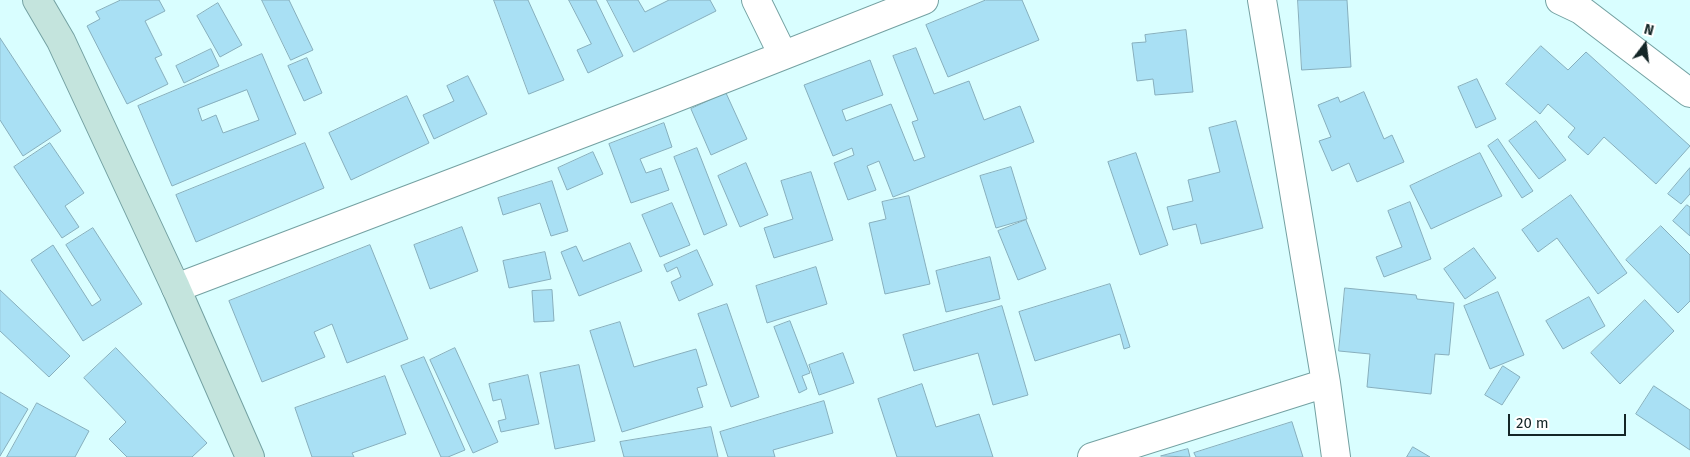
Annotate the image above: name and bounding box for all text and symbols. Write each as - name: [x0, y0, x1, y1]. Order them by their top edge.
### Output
- north arrow: [1620, 20, 1670, 70]
- text: N: [1642, 21, 1656, 39]
- scale bar: [1510, 404, 1628, 436]
- text: 20 m: [1516, 414, 1549, 432]

